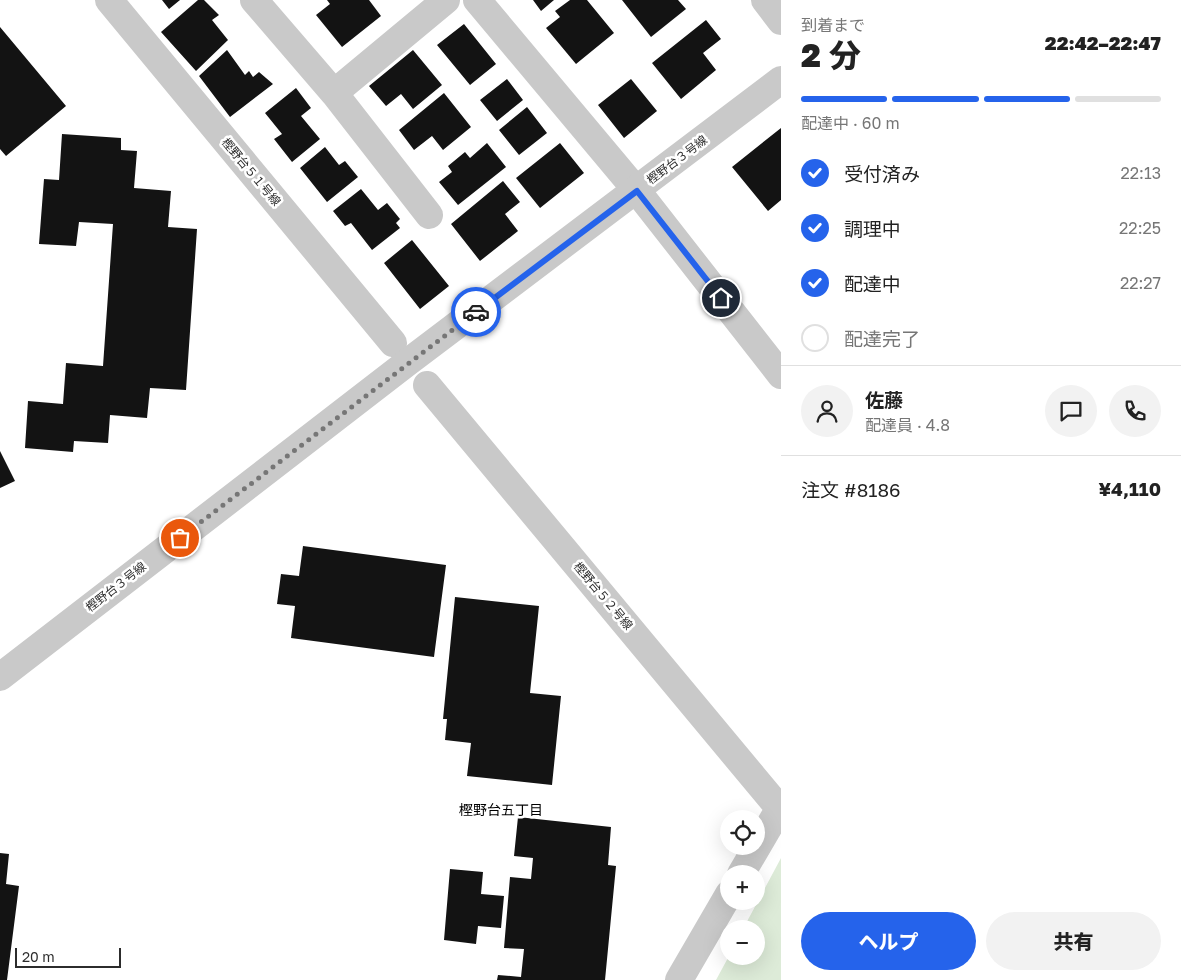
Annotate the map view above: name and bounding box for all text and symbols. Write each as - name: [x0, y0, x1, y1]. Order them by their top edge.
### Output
- text: 到着まで: [801, 15, 865, 35]
- text: 22:42–22:47: [1045, 31, 1161, 54]
- text: 2 分: [801, 36, 861, 74]
- text: 配達中 · 60 m: [801, 113, 900, 133]
- street label: 樫野台３号線: [643, 132, 710, 187]
- street label: 樫野台５１号線: [219, 135, 284, 209]
- icon: check: [801, 159, 829, 187]
- text: 受付済み: [844, 162, 920, 185]
- text: 22:13: [1121, 163, 1161, 183]
- icon: check: [801, 214, 829, 242]
- text: 調理中: [844, 217, 901, 240]
- text: 22:25: [1119, 218, 1161, 238]
- icon: check: [801, 269, 829, 297]
- text: 配達中: [844, 272, 901, 295]
- text: 22:27: [1120, 273, 1161, 293]
- pin: [700, 277, 742, 319]
- icon: home: [707, 284, 735, 312]
- courier: [451, 287, 501, 337]
- icon: car: [462, 298, 490, 326]
- text: 配達完了: [844, 327, 920, 350]
- button: person: [801, 385, 853, 437]
- button: chat: [1045, 385, 1097, 437]
- button: phone: [1109, 385, 1161, 437]
- text: 佐藤: [865, 388, 903, 411]
- text: 配達員 · 4.8: [865, 415, 950, 435]
- text: ¥4,110: [1099, 477, 1161, 500]
- text: 注文 #8186: [801, 478, 901, 501]
- pin: [159, 517, 201, 559]
- icon: bag: [166, 524, 194, 552]
- street label: 樫野台３号線: [83, 559, 149, 615]
- street label: 樫野台５２号線: [571, 559, 636, 633]
- district label: 樫野台五丁目: [459, 801, 543, 818]
- map controls: [720, 810, 765, 965]
- button: locate: [720, 810, 765, 855]
- button: +: [720, 865, 765, 910]
- button: ヘルプ: [801, 912, 976, 970]
- button: 共有: [986, 912, 1161, 970]
- button: −: [720, 920, 765, 965]
- scale bar: [15, 945, 121, 968]
- text: 20 m: [22, 948, 55, 965]

